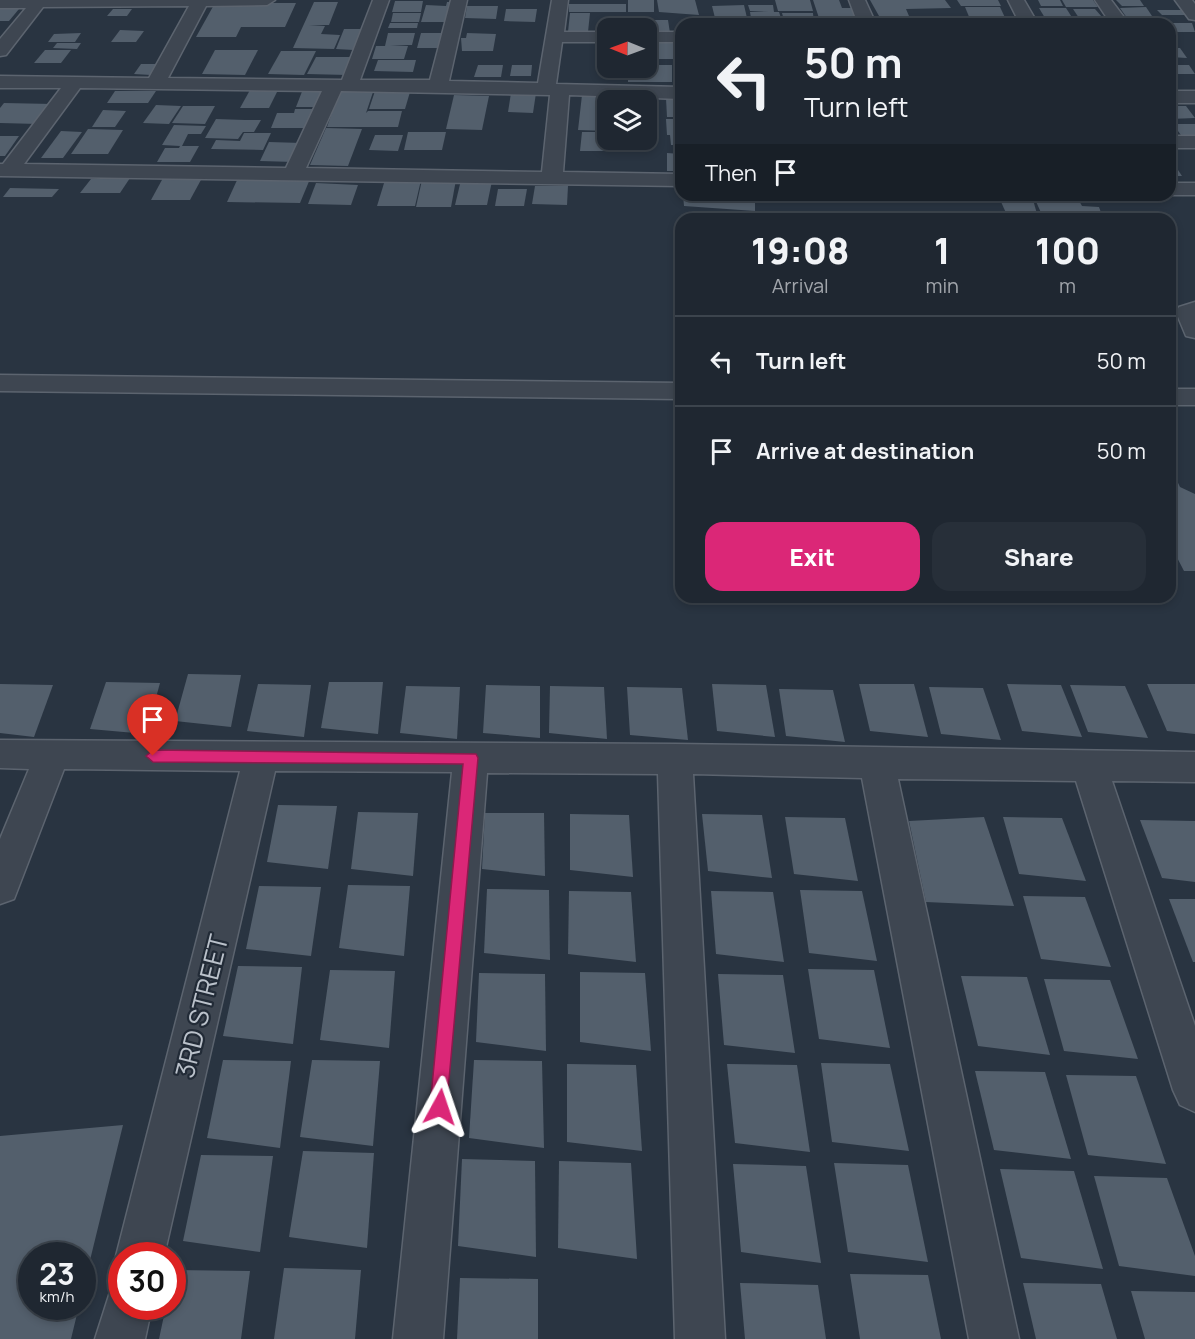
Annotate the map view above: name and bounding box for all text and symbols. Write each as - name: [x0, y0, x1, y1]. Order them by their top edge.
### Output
- north arrow: [597, 18, 657, 78]
- map controls: [597, 18, 657, 150]
- text: 50 m: [804, 33, 902, 91]
- icon: left: [705, 42, 783, 120]
- text: Turn left: [804, 88, 908, 125]
- button: layers: [597, 90, 657, 150]
- icon: arrive: [769, 156, 802, 189]
- text: Then: [705, 158, 757, 188]
- text: 19:08: [751, 226, 849, 275]
- text: 1: [934, 226, 950, 275]
- text: 100: [1035, 226, 1100, 275]
- text: Arrival: [772, 272, 829, 299]
- text: min: [925, 272, 959, 299]
- text: m: [1059, 272, 1076, 299]
- icon: left: [705, 345, 738, 378]
- text: Turn left: [756, 346, 846, 376]
- text: 50 m: [1097, 346, 1146, 376]
- icon: arrive: [705, 435, 738, 468]
- text: Arrive at destination: [756, 436, 974, 466]
- text: 50 m: [1097, 436, 1146, 466]
- button: Exit: [705, 522, 920, 591]
- button: Share: [932, 522, 1146, 591]
- pin: [127, 694, 178, 756]
- icon: arrive: [136, 703, 169, 736]
- street label: 3RD STREET: [166, 930, 236, 1081]
- position arrow: [408, 1075, 472, 1139]
- speed limit sign: 30: [108, 1242, 186, 1320]
- text: 23: [39, 1253, 75, 1294]
- text: km/h: [40, 1286, 74, 1307]

